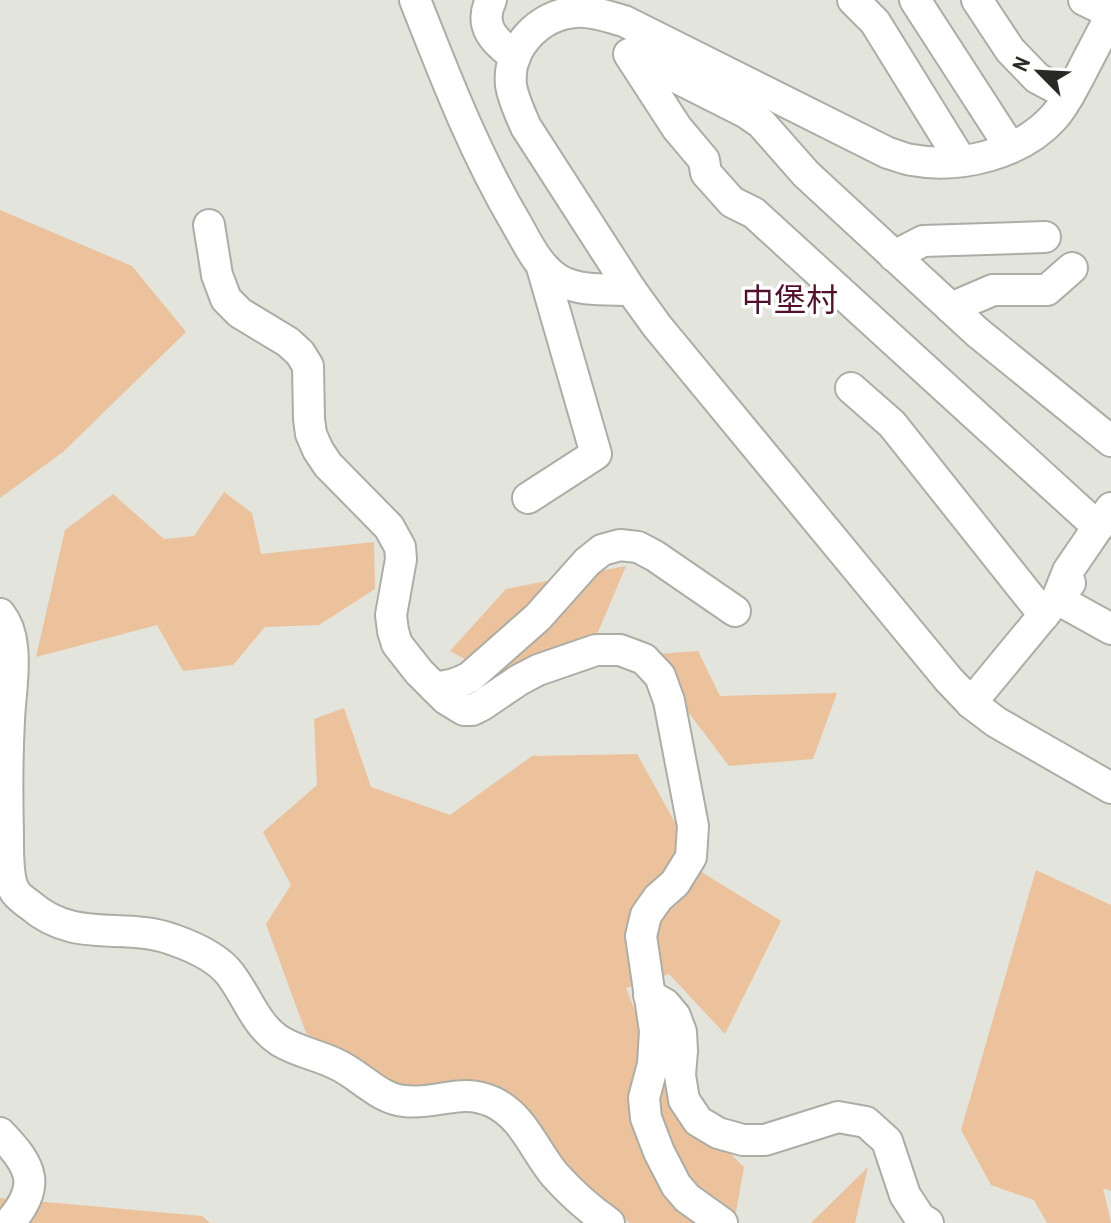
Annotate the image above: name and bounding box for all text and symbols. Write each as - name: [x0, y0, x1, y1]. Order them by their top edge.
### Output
- north arrow: [999, 32, 1079, 112]
- text: N: [1004, 52, 1037, 76]
- district label: 中堡村: [742, 278, 838, 321]

